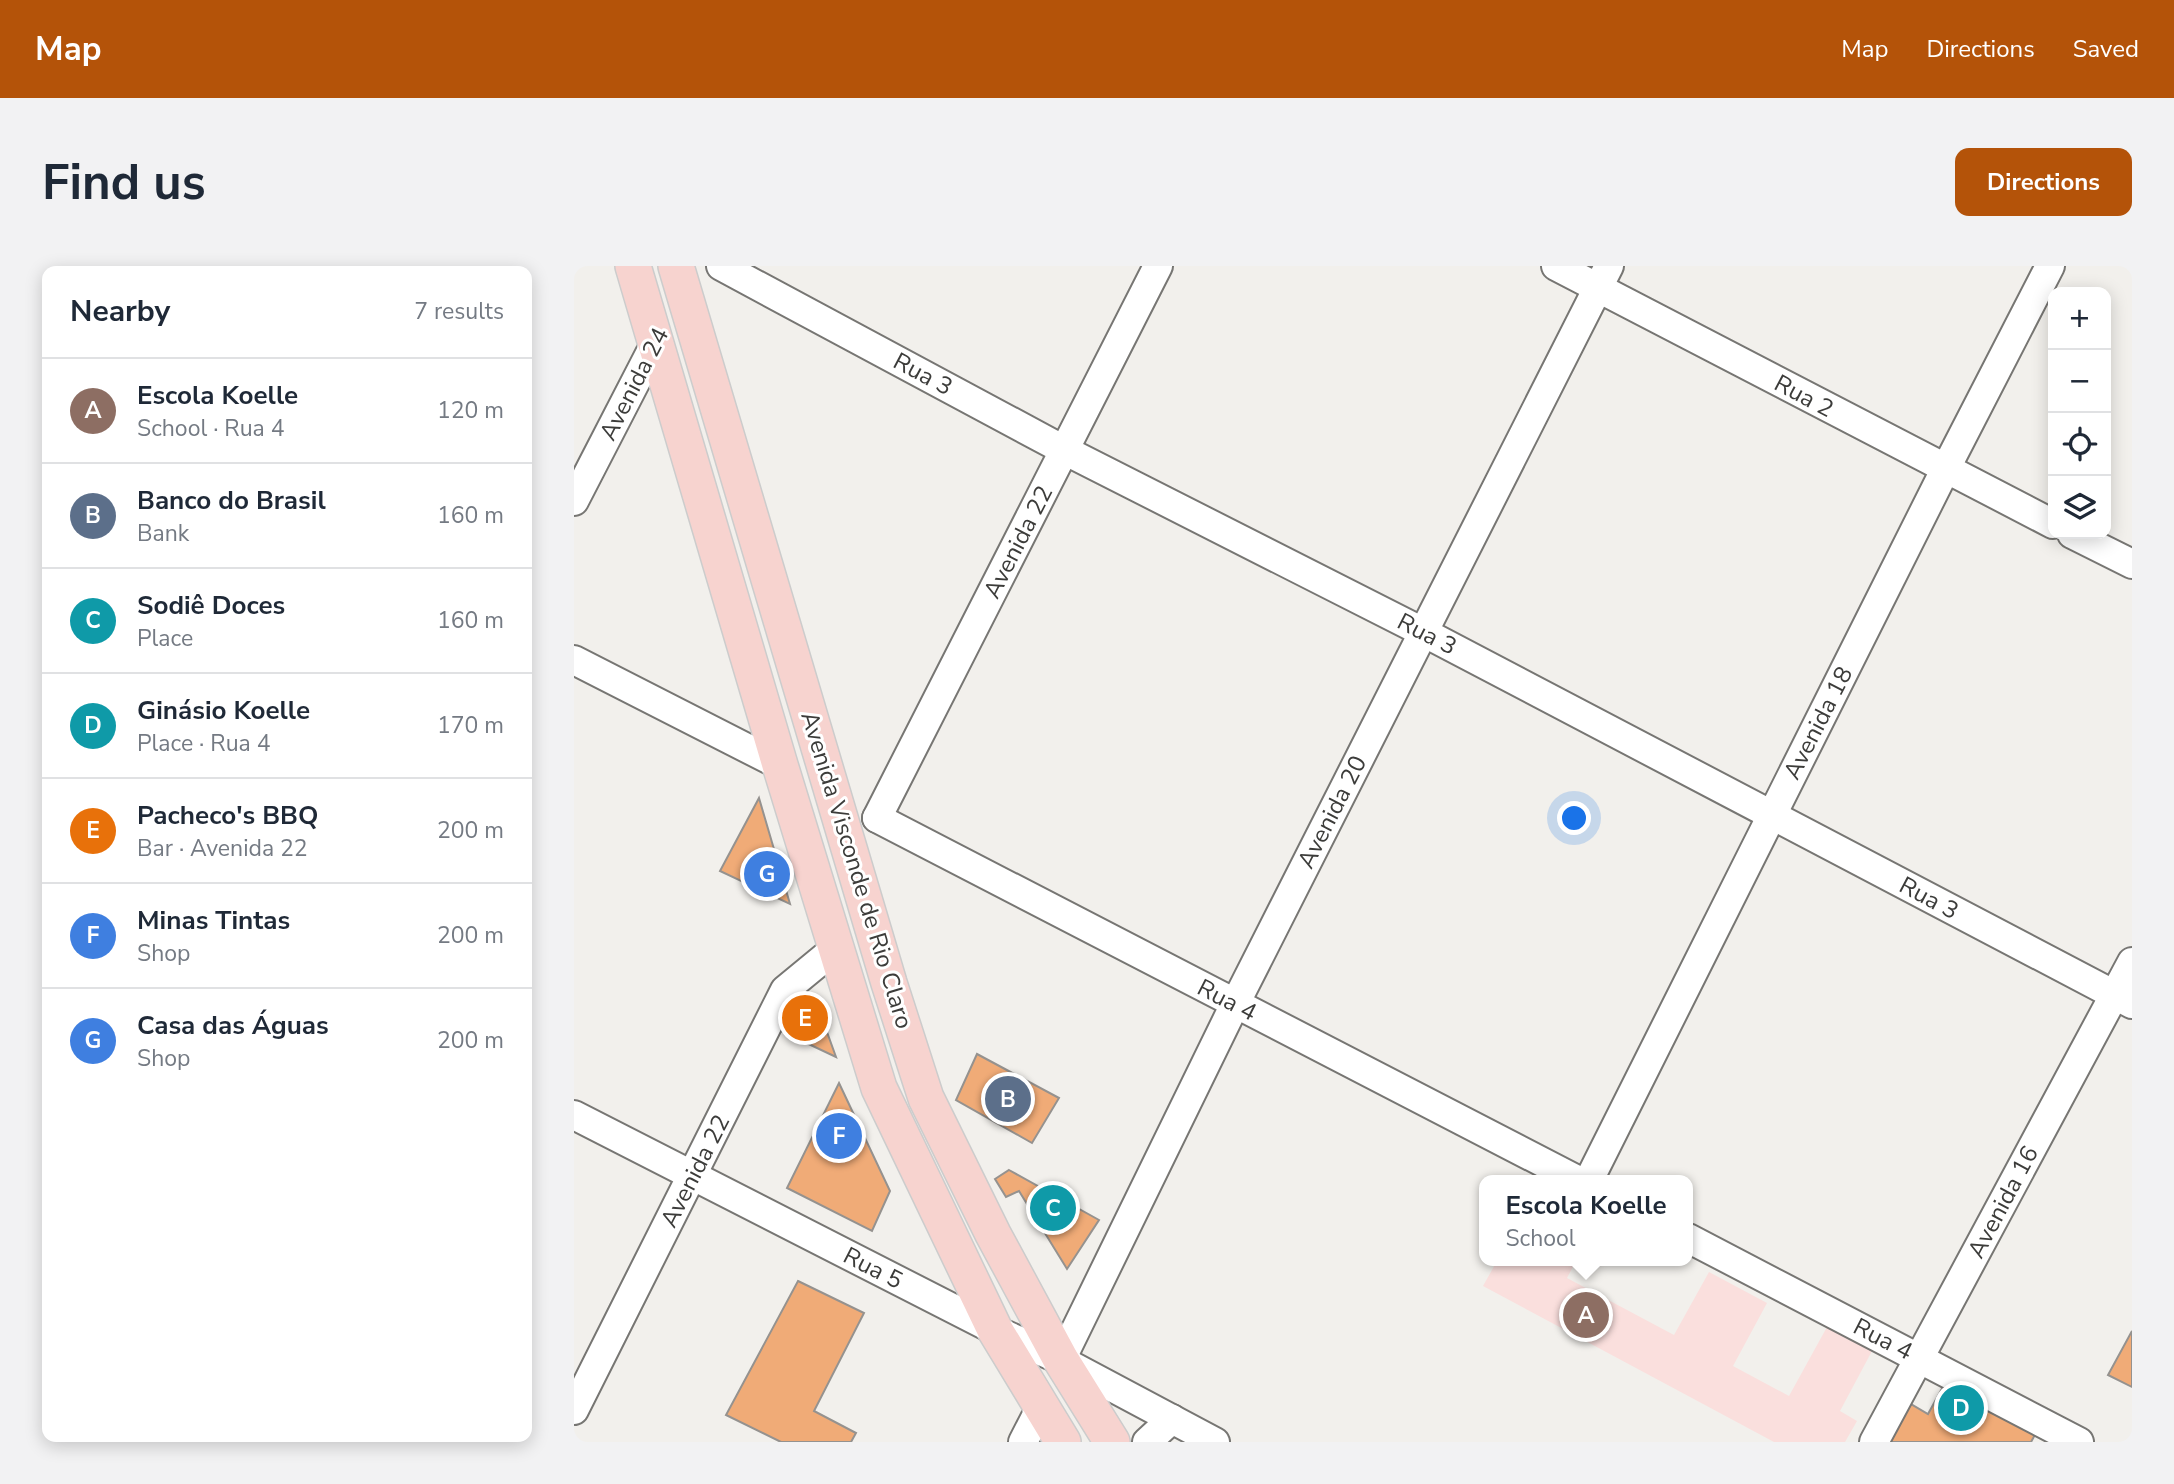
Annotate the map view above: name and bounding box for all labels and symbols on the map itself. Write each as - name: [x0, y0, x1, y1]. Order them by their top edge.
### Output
- street label: Avenida 24: [592, 322, 676, 446]
- street label: Rua 3: [888, 345, 958, 403]
- street label: Rua 2: [1769, 367, 1839, 425]
- street label: Avenida 22: [976, 480, 1060, 604]
- street label: Rua 3: [1392, 605, 1462, 663]
- street label: Avenida 18: [1776, 661, 1860, 785]
- street label: Avenida Visconde de Rio Claro: [793, 707, 921, 1033]
- street label: Avenida 20: [1290, 750, 1374, 874]
- your location: [1557, 801, 1591, 835]
- pin: G: [744, 848, 790, 900]
- street label: Rua 3: [1894, 869, 1964, 927]
- street label: Rua 4: [1192, 971, 1262, 1029]
- pin: E: [782, 992, 828, 1044]
- pin: B: [985, 1073, 1031, 1125]
- street label: Avenida 22: [653, 1109, 737, 1233]
- pin: F: [816, 1110, 862, 1162]
- street label: Avenida 16: [1960, 1140, 2046, 1264]
- pin: C: [1030, 1182, 1076, 1234]
- street label: Rua 5: [838, 1239, 908, 1297]
- pin: A: [1563, 1289, 1609, 1341]
- street label: Rua 4: [1848, 1310, 1918, 1368]
- pin: D: [1938, 1382, 1984, 1434]

